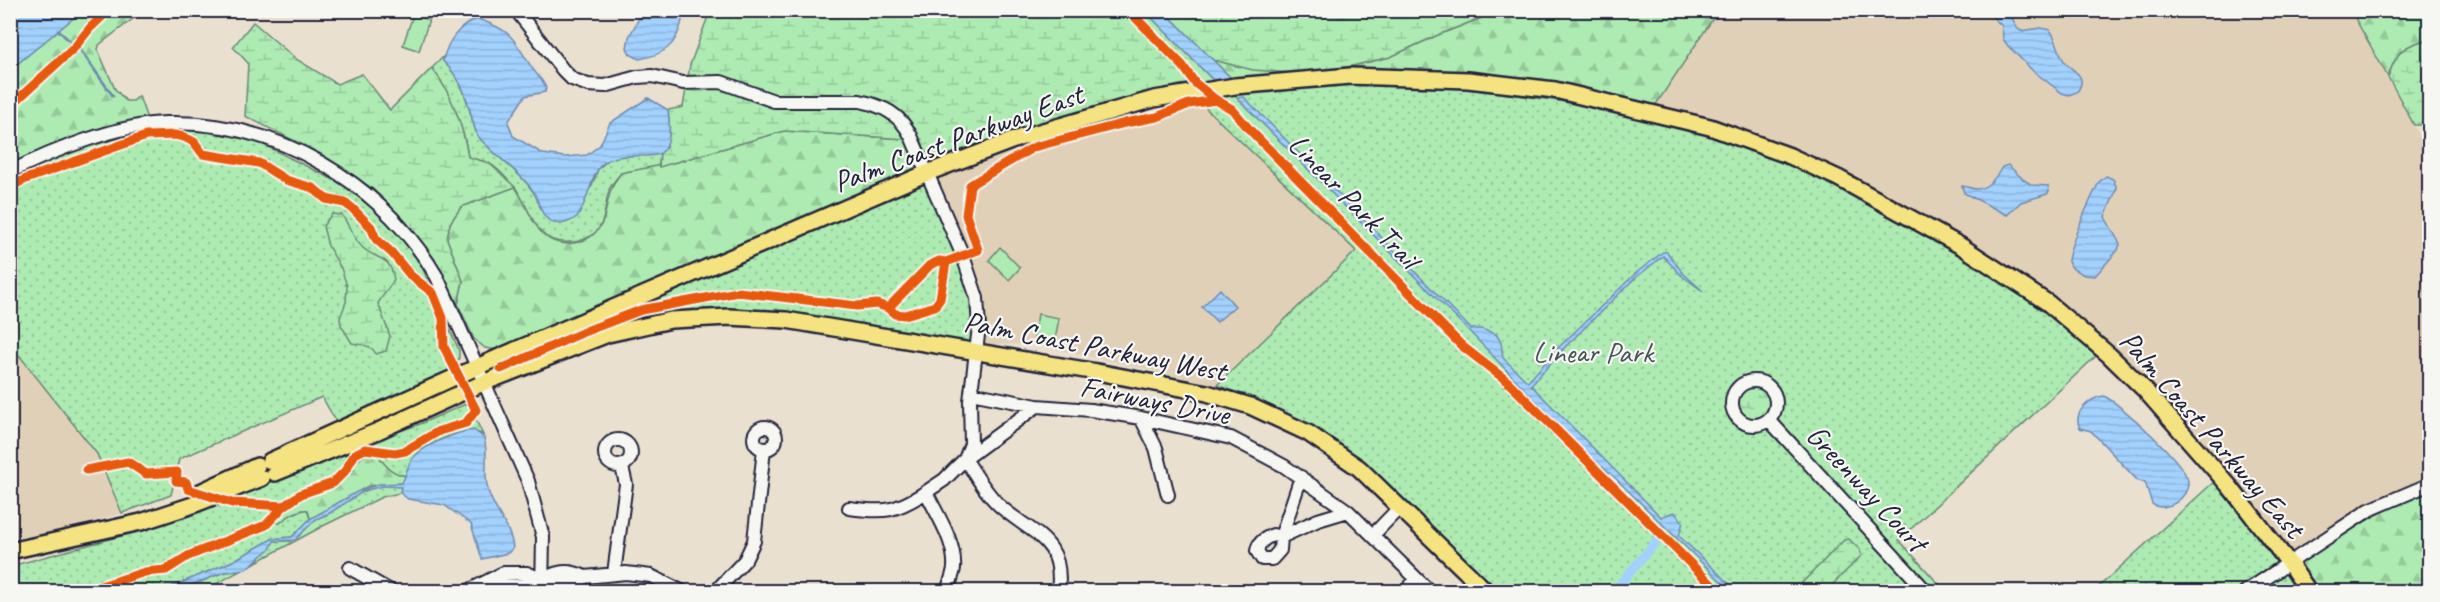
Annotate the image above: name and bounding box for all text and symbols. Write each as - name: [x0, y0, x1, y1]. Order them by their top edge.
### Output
- street label: Palm Coast Parkway East: [828, 74, 1091, 201]
- street label: Linear Park Trail: [1280, 126, 1431, 280]
- street label: Palm Coast Parkway West: [961, 302, 1232, 391]
- street label: Palm Coast Parkway East: [2111, 322, 2315, 548]
- park label: Linear Park: [1533, 333, 1655, 371]
- street label: Fairways Drive: [1077, 367, 1235, 434]
- street label: Greenway Court: [1798, 416, 1938, 563]

